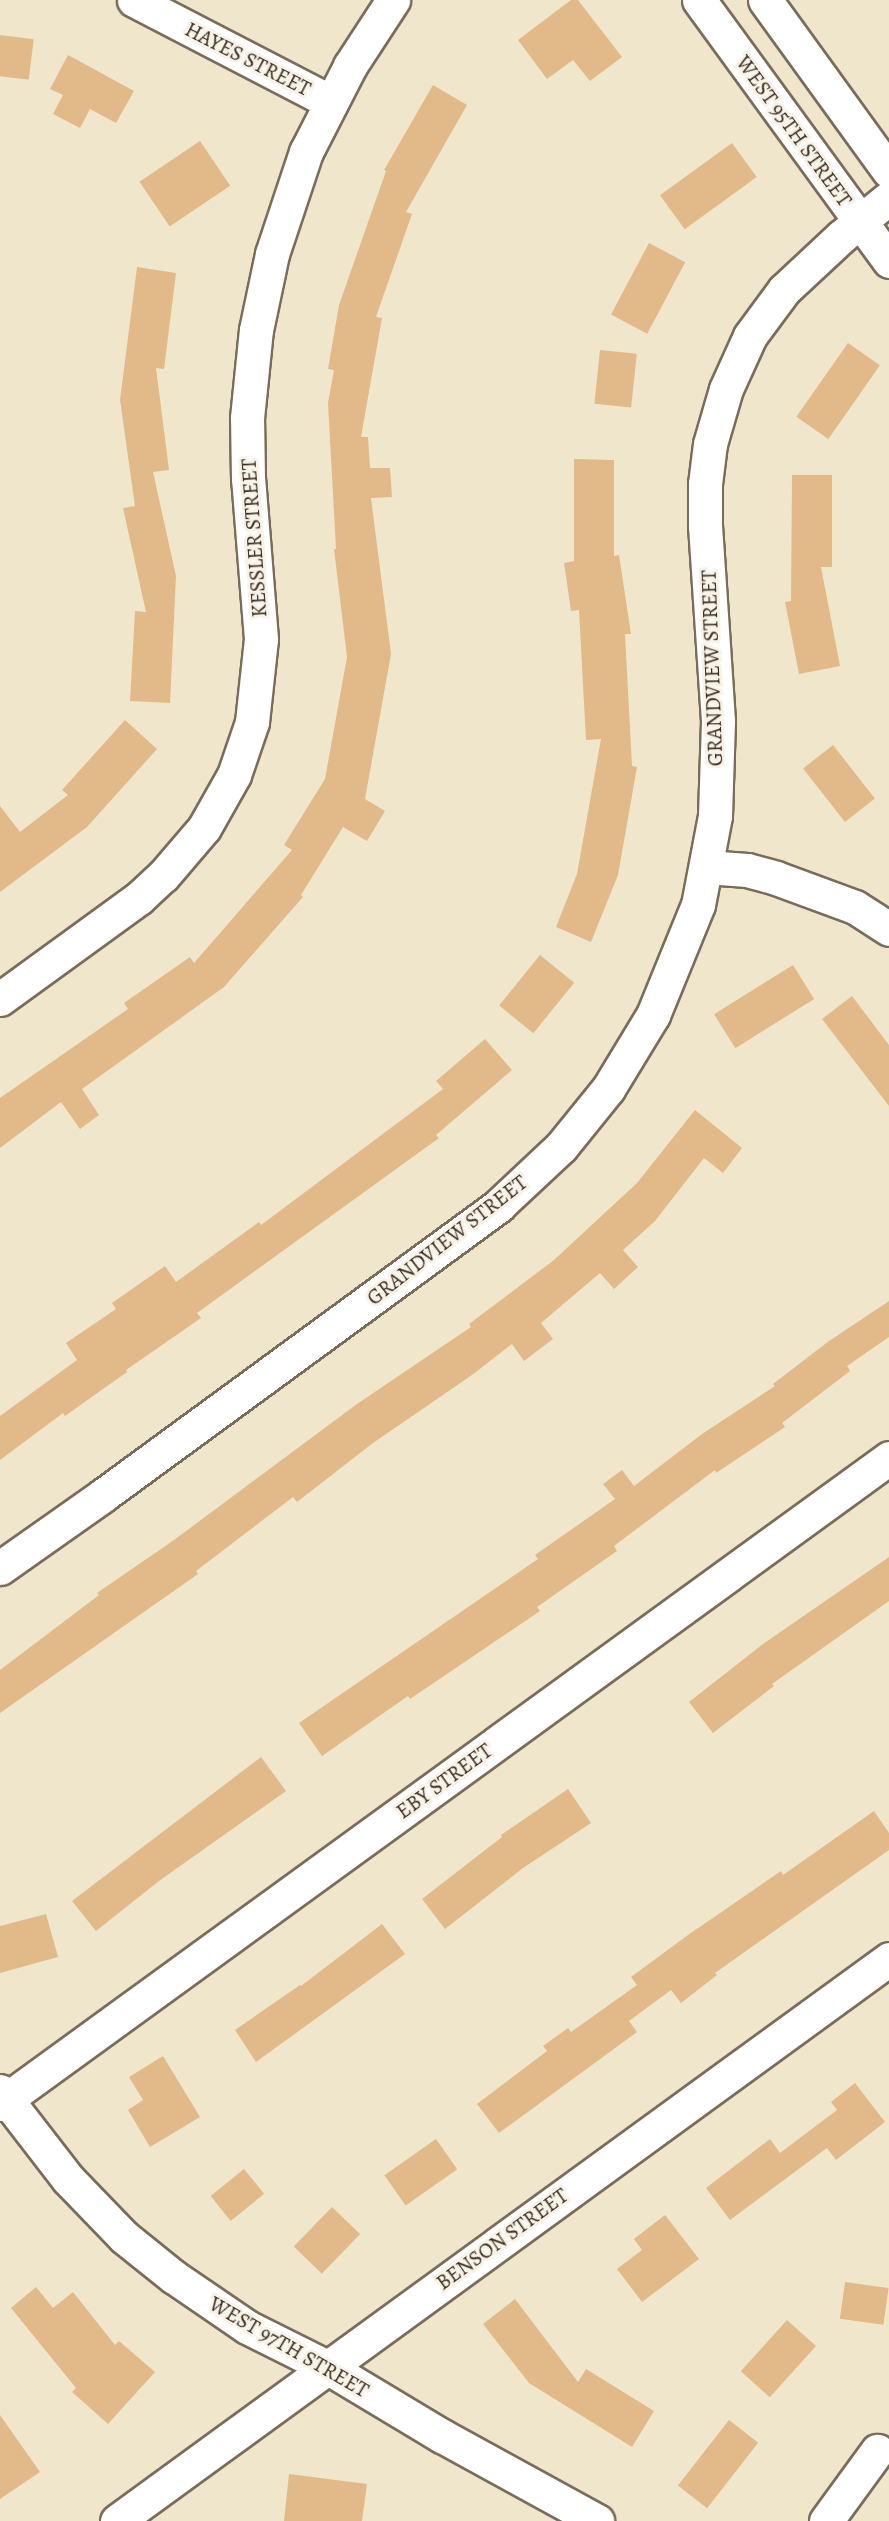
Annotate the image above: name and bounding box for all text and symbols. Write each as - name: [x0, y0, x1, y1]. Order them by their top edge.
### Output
- street label: HAYES STREET: [181, 17, 315, 101]
- street label: WEST 95TH STREET: [731, 51, 857, 211]
- street label: KESSLER STREET: [236, 458, 272, 618]
- street label: GRANDVIEW STREET: [696, 569, 728, 767]
- street label: GRANDVIEW STREET: [362, 1170, 532, 1310]
- street label: EBY STREET: [391, 1738, 497, 1824]
- street label: BENSON STREET: [431, 2183, 573, 2295]
- street label: WEST 97TH STREET: [205, 2291, 373, 2403]

